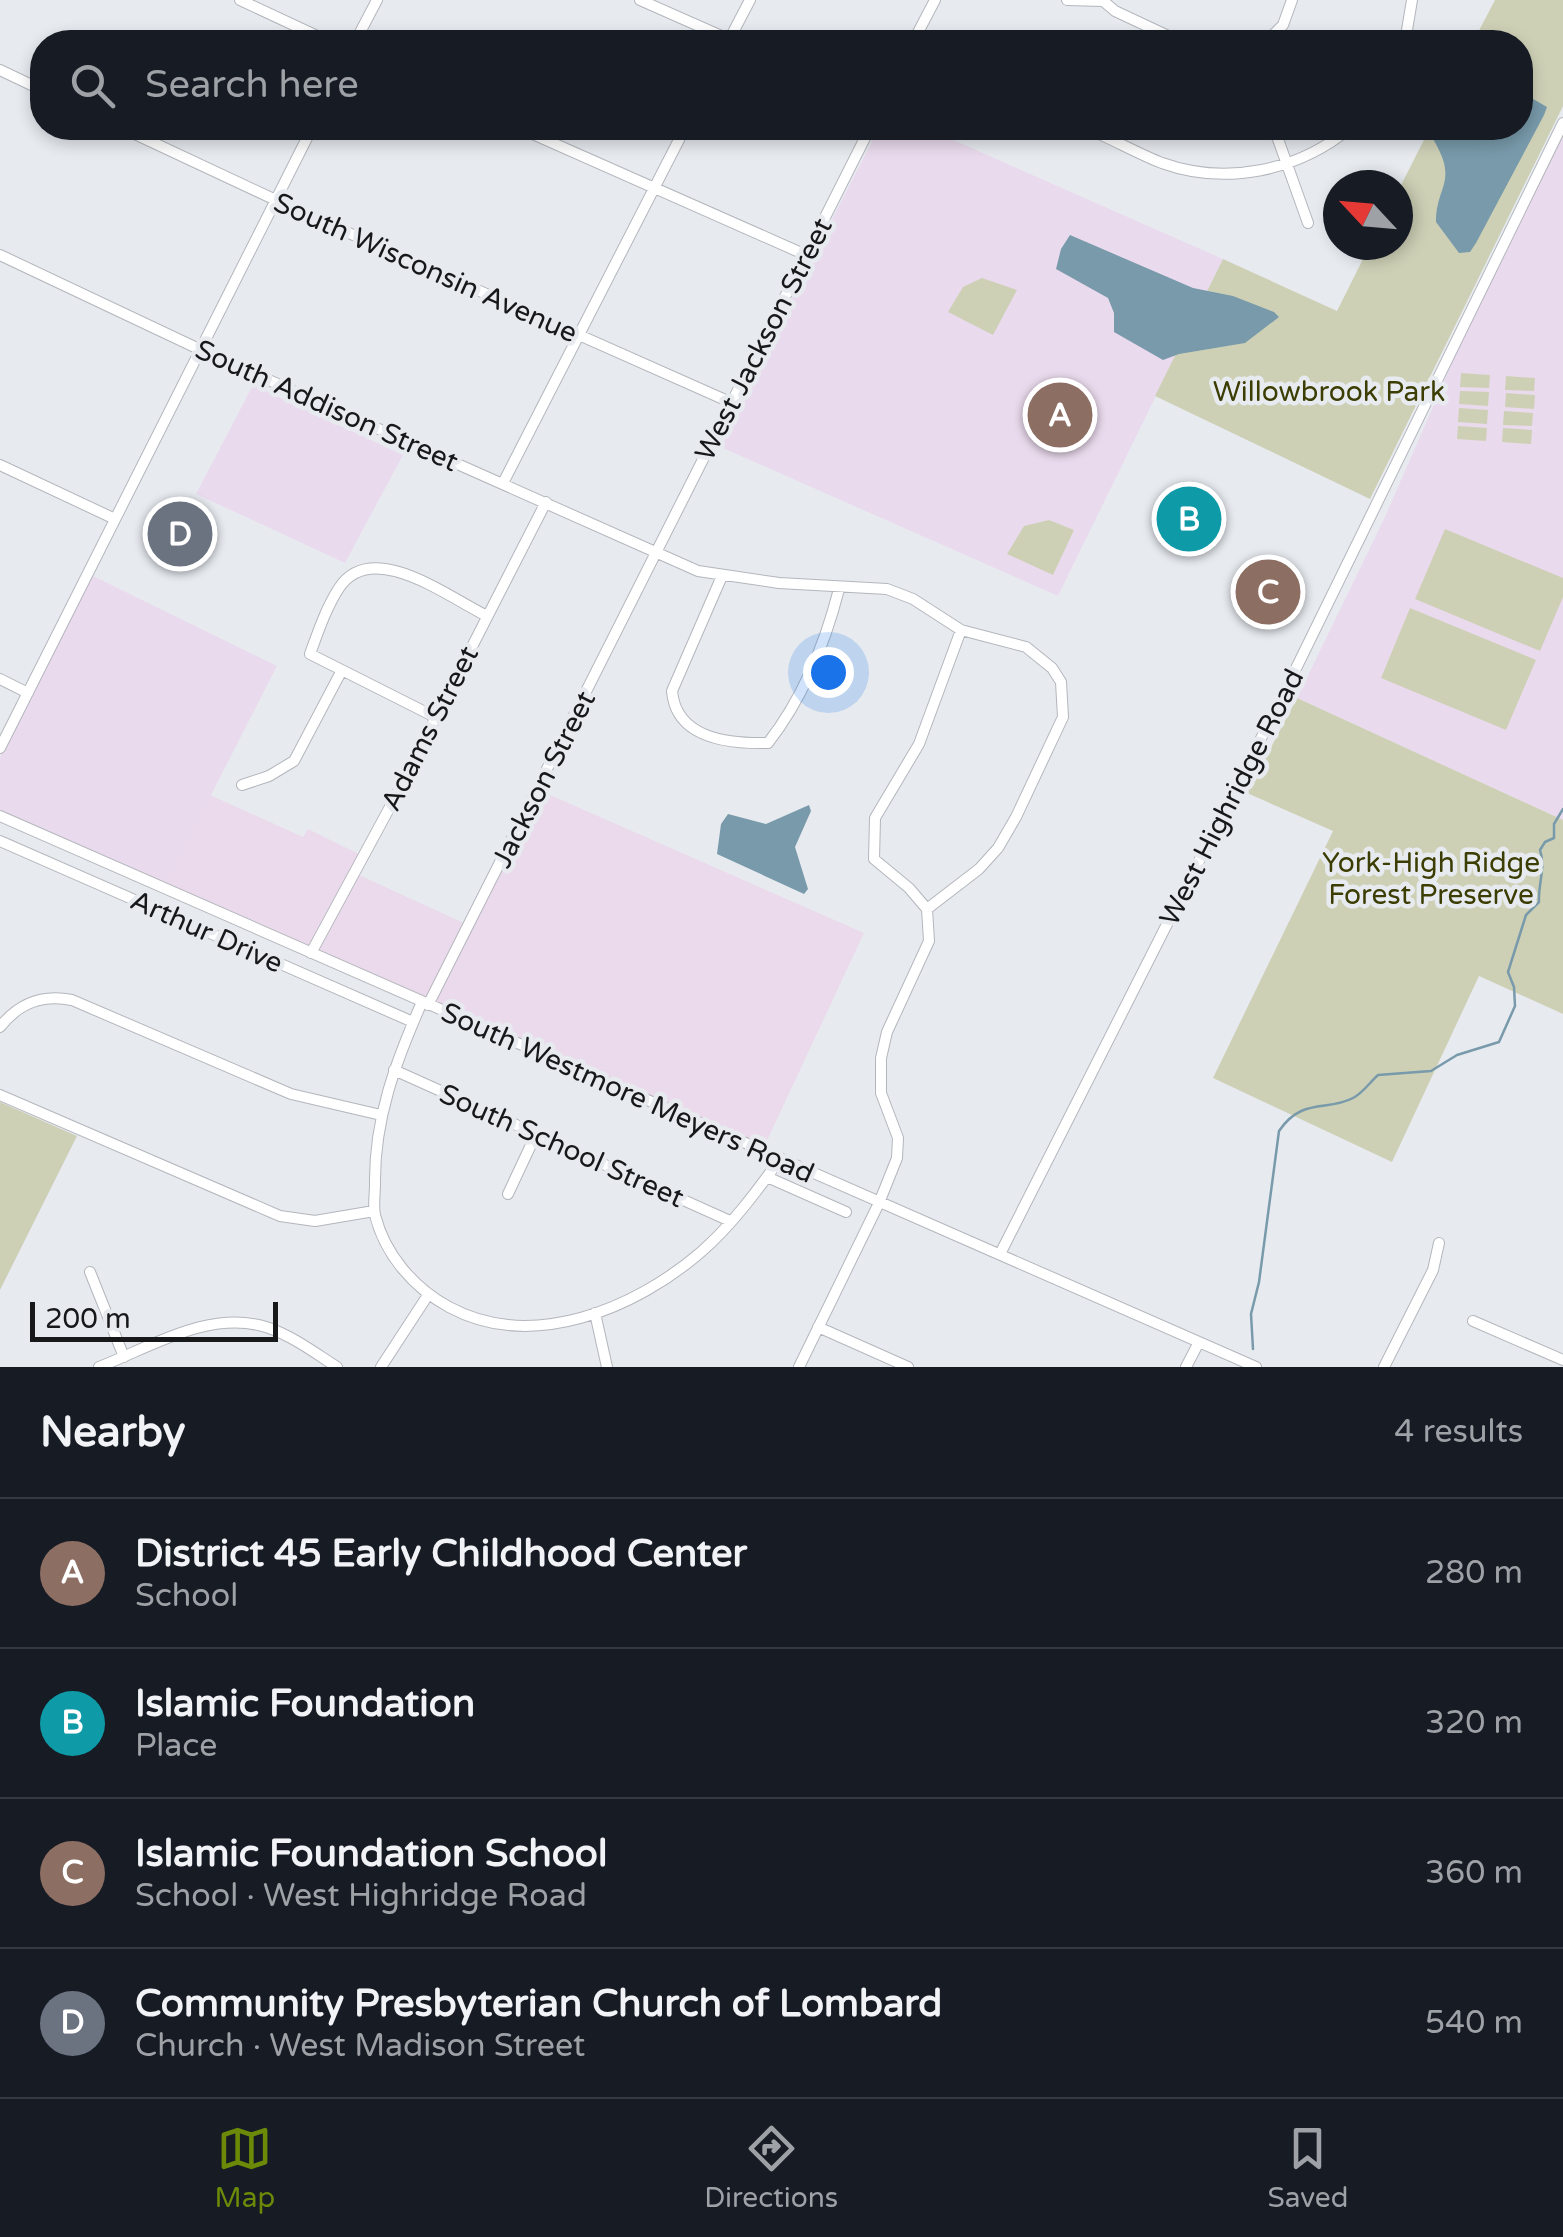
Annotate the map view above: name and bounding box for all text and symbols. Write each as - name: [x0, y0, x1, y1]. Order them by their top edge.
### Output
- search box: [30, 30, 1533, 140]
- icon: search: [65, 58, 120, 113]
- text: Search here: [145, 62, 359, 108]
- north arrow: [1323, 170, 1413, 260]
- street label: South Wisconsin Avenue: [269, 186, 583, 350]
- street label: West Jackson Street: [688, 212, 840, 467]
- street label: South Addison Street: [190, 333, 464, 479]
- park label: Willowbrook Park: [1213, 375, 1445, 409]
- pin: A: [1028, 378, 1092, 452]
- pin: B: [1156, 482, 1222, 556]
- pin: D: [148, 496, 212, 572]
- pin: C: [1236, 554, 1300, 630]
- street label: Adams Street: [374, 640, 486, 817]
- your location: [803, 647, 854, 698]
- street label: West Highridge Road: [1152, 664, 1311, 931]
- street label: Jackson Street: [485, 685, 603, 873]
- park label: York-High Ridge Forest Preserve: [1322, 846, 1540, 912]
- street label: Arthur Drive: [125, 883, 288, 981]
- street label: South Westmore Meyers Road: [436, 995, 819, 1191]
- street label: South School Street: [434, 1077, 689, 1215]
- scale bar: [30, 1297, 278, 1342]
- text: 200 m: [45, 1302, 131, 1336]
- text: Nearby: [40, 1407, 185, 1458]
- text: 4 results: [1394, 1413, 1523, 1451]
- text: District 45 Early Childhood Center: [135, 1531, 747, 1577]
- text: A: [61, 1554, 84, 1592]
- text: 280 m: [1425, 1554, 1523, 1592]
- text: School: [135, 1577, 238, 1615]
- text: Islamic Foundation: [135, 1681, 475, 1727]
- text: B: [61, 1704, 84, 1742]
- text: 320 m: [1425, 1704, 1523, 1742]
- text: Place: [135, 1727, 217, 1765]
- text: Islamic Foundation School: [135, 1831, 607, 1877]
- text: C: [61, 1854, 84, 1892]
- text: 360 m: [1425, 1854, 1523, 1892]
- text: School · West Highridge Road: [135, 1877, 587, 1915]
- text: Community Presbyterian Church of Lombard: [135, 1981, 942, 2027]
- text: D: [60, 2004, 85, 2042]
- text: 540 m: [1425, 2004, 1523, 2042]
- text: Church · West Madison Street: [135, 2027, 585, 2065]
- tab: Map: [215, 2121, 275, 2215]
- tab: Directions: [704, 2121, 838, 2215]
- tab: Saved: [1267, 2121, 1348, 2215]

